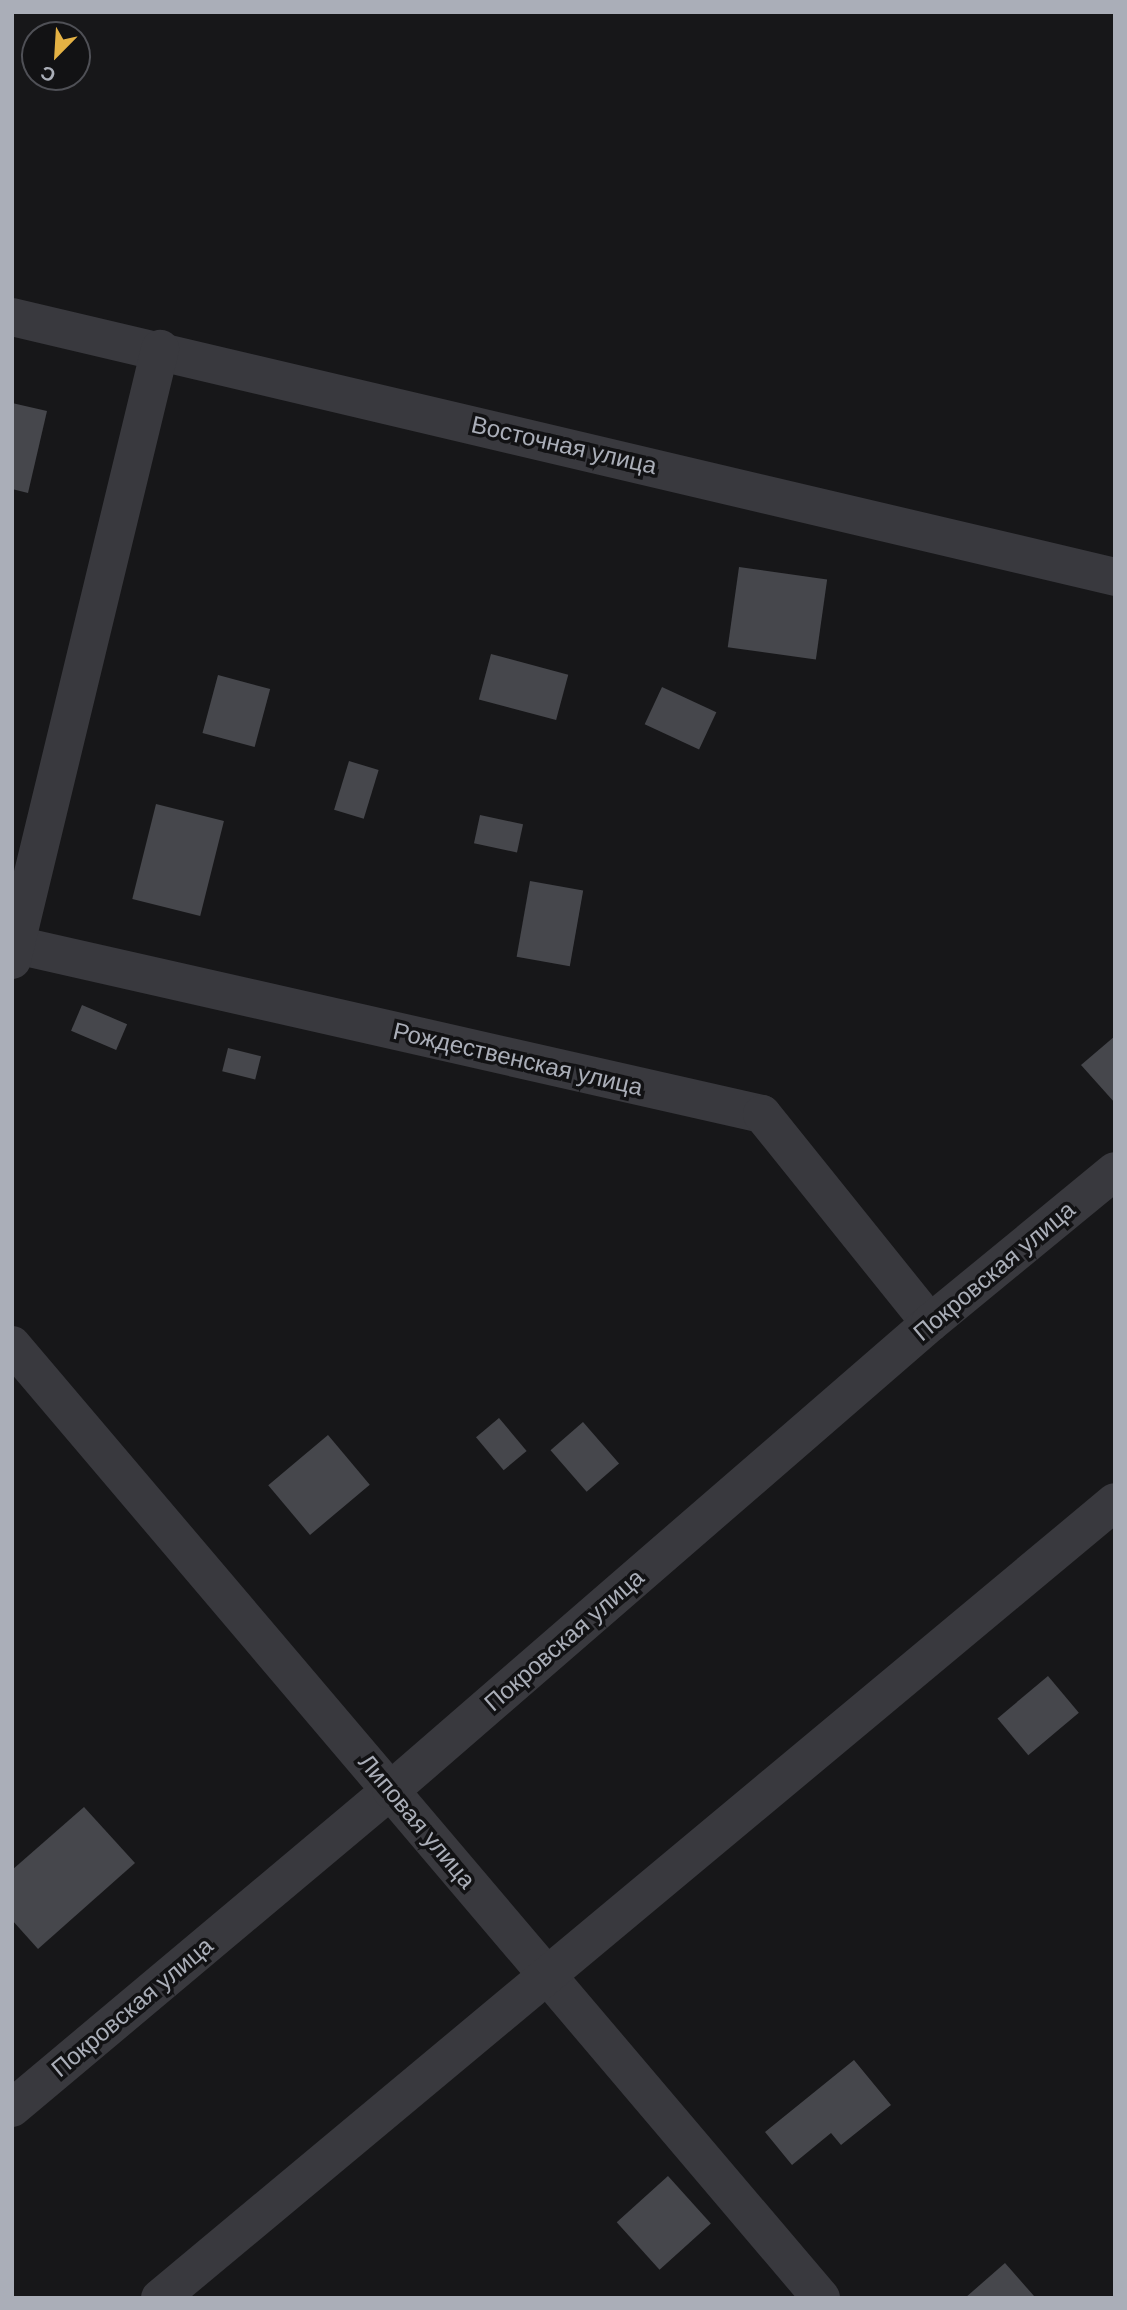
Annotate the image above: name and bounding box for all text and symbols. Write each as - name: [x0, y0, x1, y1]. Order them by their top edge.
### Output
- north arrow: [21, 21, 91, 91]
- text: С: [37, 60, 59, 88]
- street label: Восточная улица: [469, 410, 659, 480]
- street label: Рождественская улица: [390, 1016, 646, 1102]
- street label: Покровская улица: [907, 1195, 1081, 1347]
- street label: Покровская улица: [478, 1563, 650, 1717]
- street label: Липовая улица: [352, 1748, 482, 1894]
- street label: Покровская улица: [45, 1931, 219, 2083]

